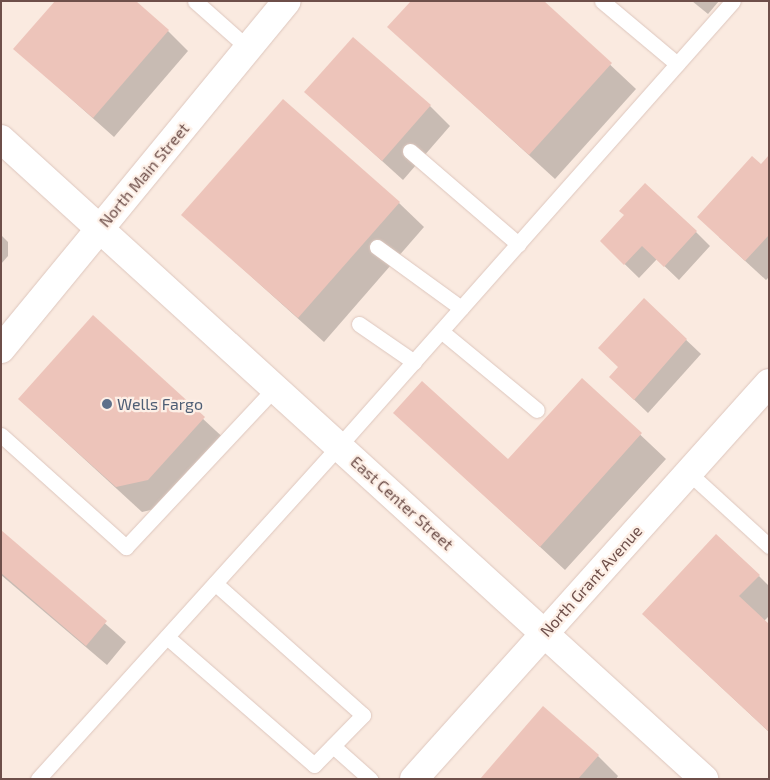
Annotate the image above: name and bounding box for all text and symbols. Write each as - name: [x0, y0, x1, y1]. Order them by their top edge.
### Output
- street label: North Main Street: [95, 119, 193, 231]
- place label: Wells Fargo: [117, 394, 203, 414]
- marker: Wells Fargo: [101, 398, 113, 410]
- street label: East Center Street: [347, 452, 457, 554]
- street label: North Grant Avenue: [536, 521, 646, 641]

